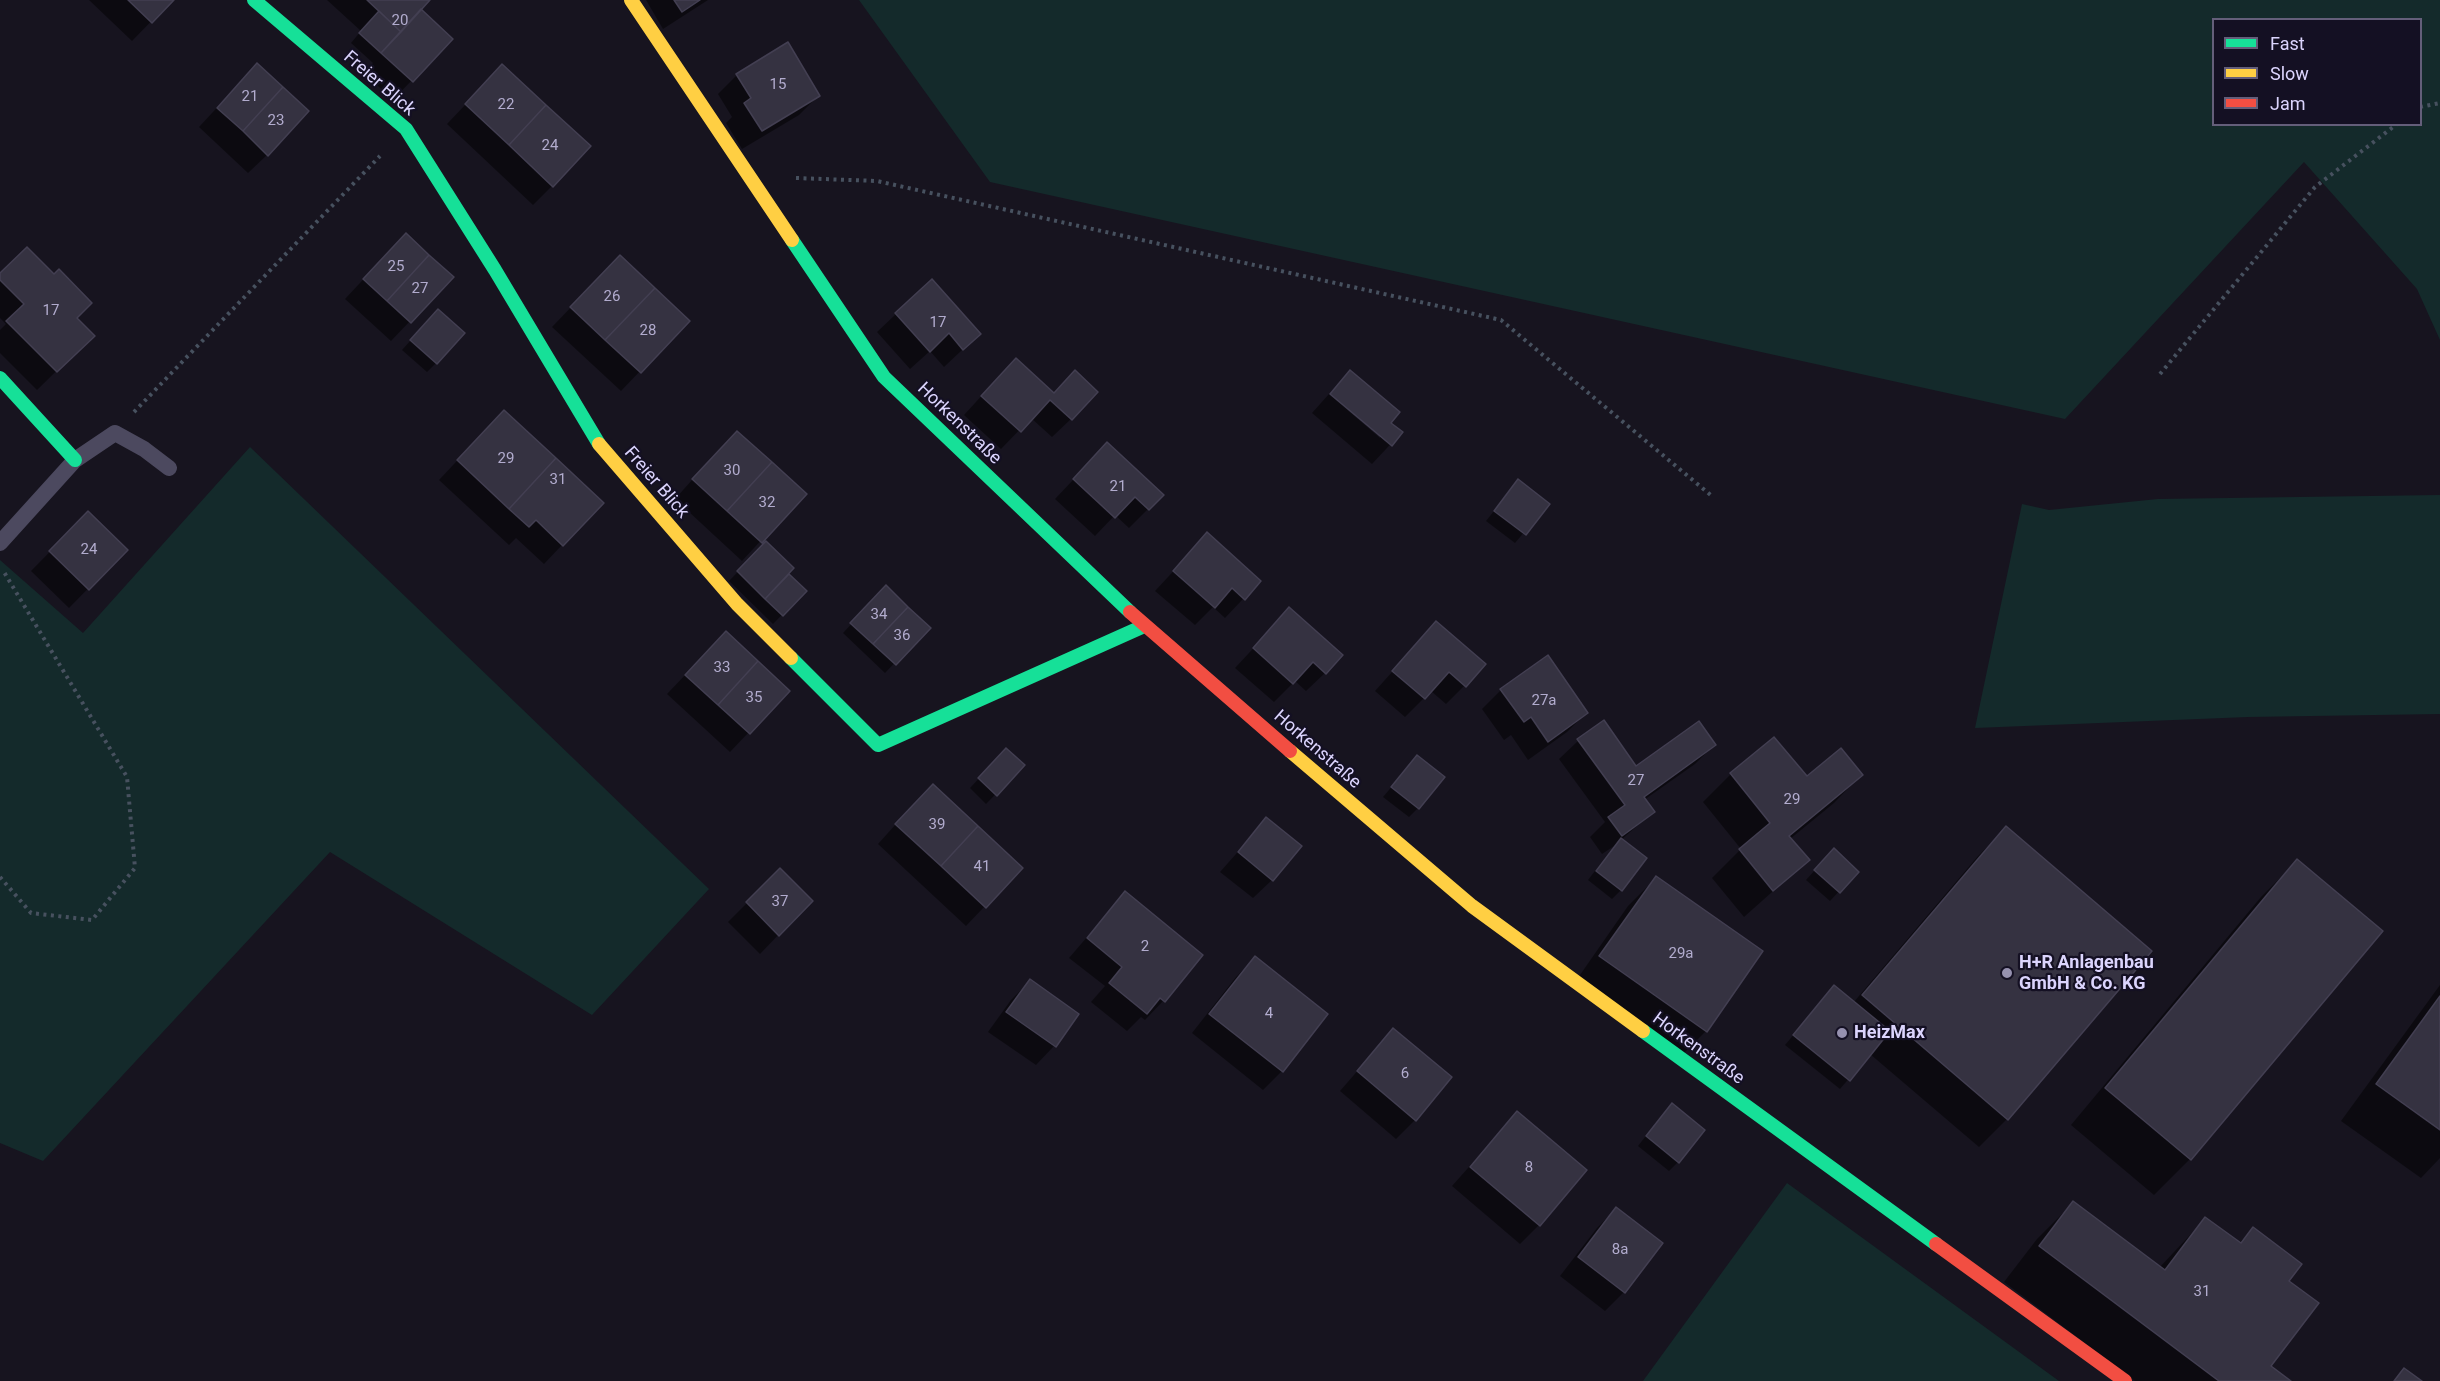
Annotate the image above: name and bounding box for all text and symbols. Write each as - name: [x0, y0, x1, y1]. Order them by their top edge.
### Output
- house number: 20: [392, 12, 408, 30]
- legend: [2212, 18, 2422, 126]
- text: Fast: [2270, 33, 2305, 54]
- street label: Freier Blick: [339, 47, 419, 121]
- text: Slow: [2270, 63, 2309, 84]
- house number: 15: [770, 76, 786, 94]
- house number: 21: [242, 88, 258, 106]
- text: Jam: [2270, 93, 2306, 114]
- house number: 22: [498, 96, 514, 114]
- house number: 23: [268, 112, 284, 130]
- house number: 24: [542, 137, 558, 155]
- house number: 25: [388, 258, 404, 276]
- house number: 27: [412, 280, 428, 298]
- house number: 26: [604, 288, 620, 306]
- house number: 17: [43, 302, 59, 320]
- house number: 17: [930, 314, 946, 332]
- house number: 28: [640, 322, 656, 340]
- street label: Horkenstraße: [912, 379, 1006, 469]
- street label: Freier Blick: [619, 443, 693, 523]
- house number: 29: [498, 450, 514, 468]
- house number: 30: [724, 462, 740, 480]
- house number: 31: [550, 471, 566, 489]
- house number: 21: [1110, 478, 1126, 496]
- house number: 32: [759, 494, 775, 512]
- house number: 24: [81, 541, 97, 559]
- house number: 34: [871, 606, 887, 624]
- house number: 36: [894, 627, 910, 645]
- house number: 33: [714, 659, 730, 677]
- house number: 35: [746, 689, 762, 707]
- house number: 27a: [1531, 692, 1557, 710]
- street label: Horkenstraße: [1269, 706, 1365, 794]
- house number: 27: [1628, 772, 1644, 790]
- house number: 29: [1784, 791, 1800, 809]
- house number: 39: [929, 816, 945, 834]
- house number: 41: [974, 858, 990, 876]
- house number: 37: [772, 893, 788, 911]
- house number: 2: [1141, 938, 1149, 956]
- house number: 29a: [1668, 945, 1694, 963]
- place label: H+R Anlagenbau GmbH & Co. KG: [2019, 952, 2154, 994]
- marker: H+R Anlagenbau GmbH & Co. KG: [2000, 966, 2014, 980]
- house number: 4: [1265, 1005, 1273, 1023]
- street label: Horkenstraße: [1648, 1008, 1748, 1090]
- place label: HeizMax: [1854, 1022, 1925, 1044]
- marker: HeizMax: [1835, 1026, 1849, 1040]
- house number: 6: [1401, 1065, 1409, 1083]
- house number: 8: [1525, 1159, 1533, 1177]
- house number: 8a: [1612, 1241, 1628, 1259]
- house number: 31: [2194, 1283, 2210, 1301]

